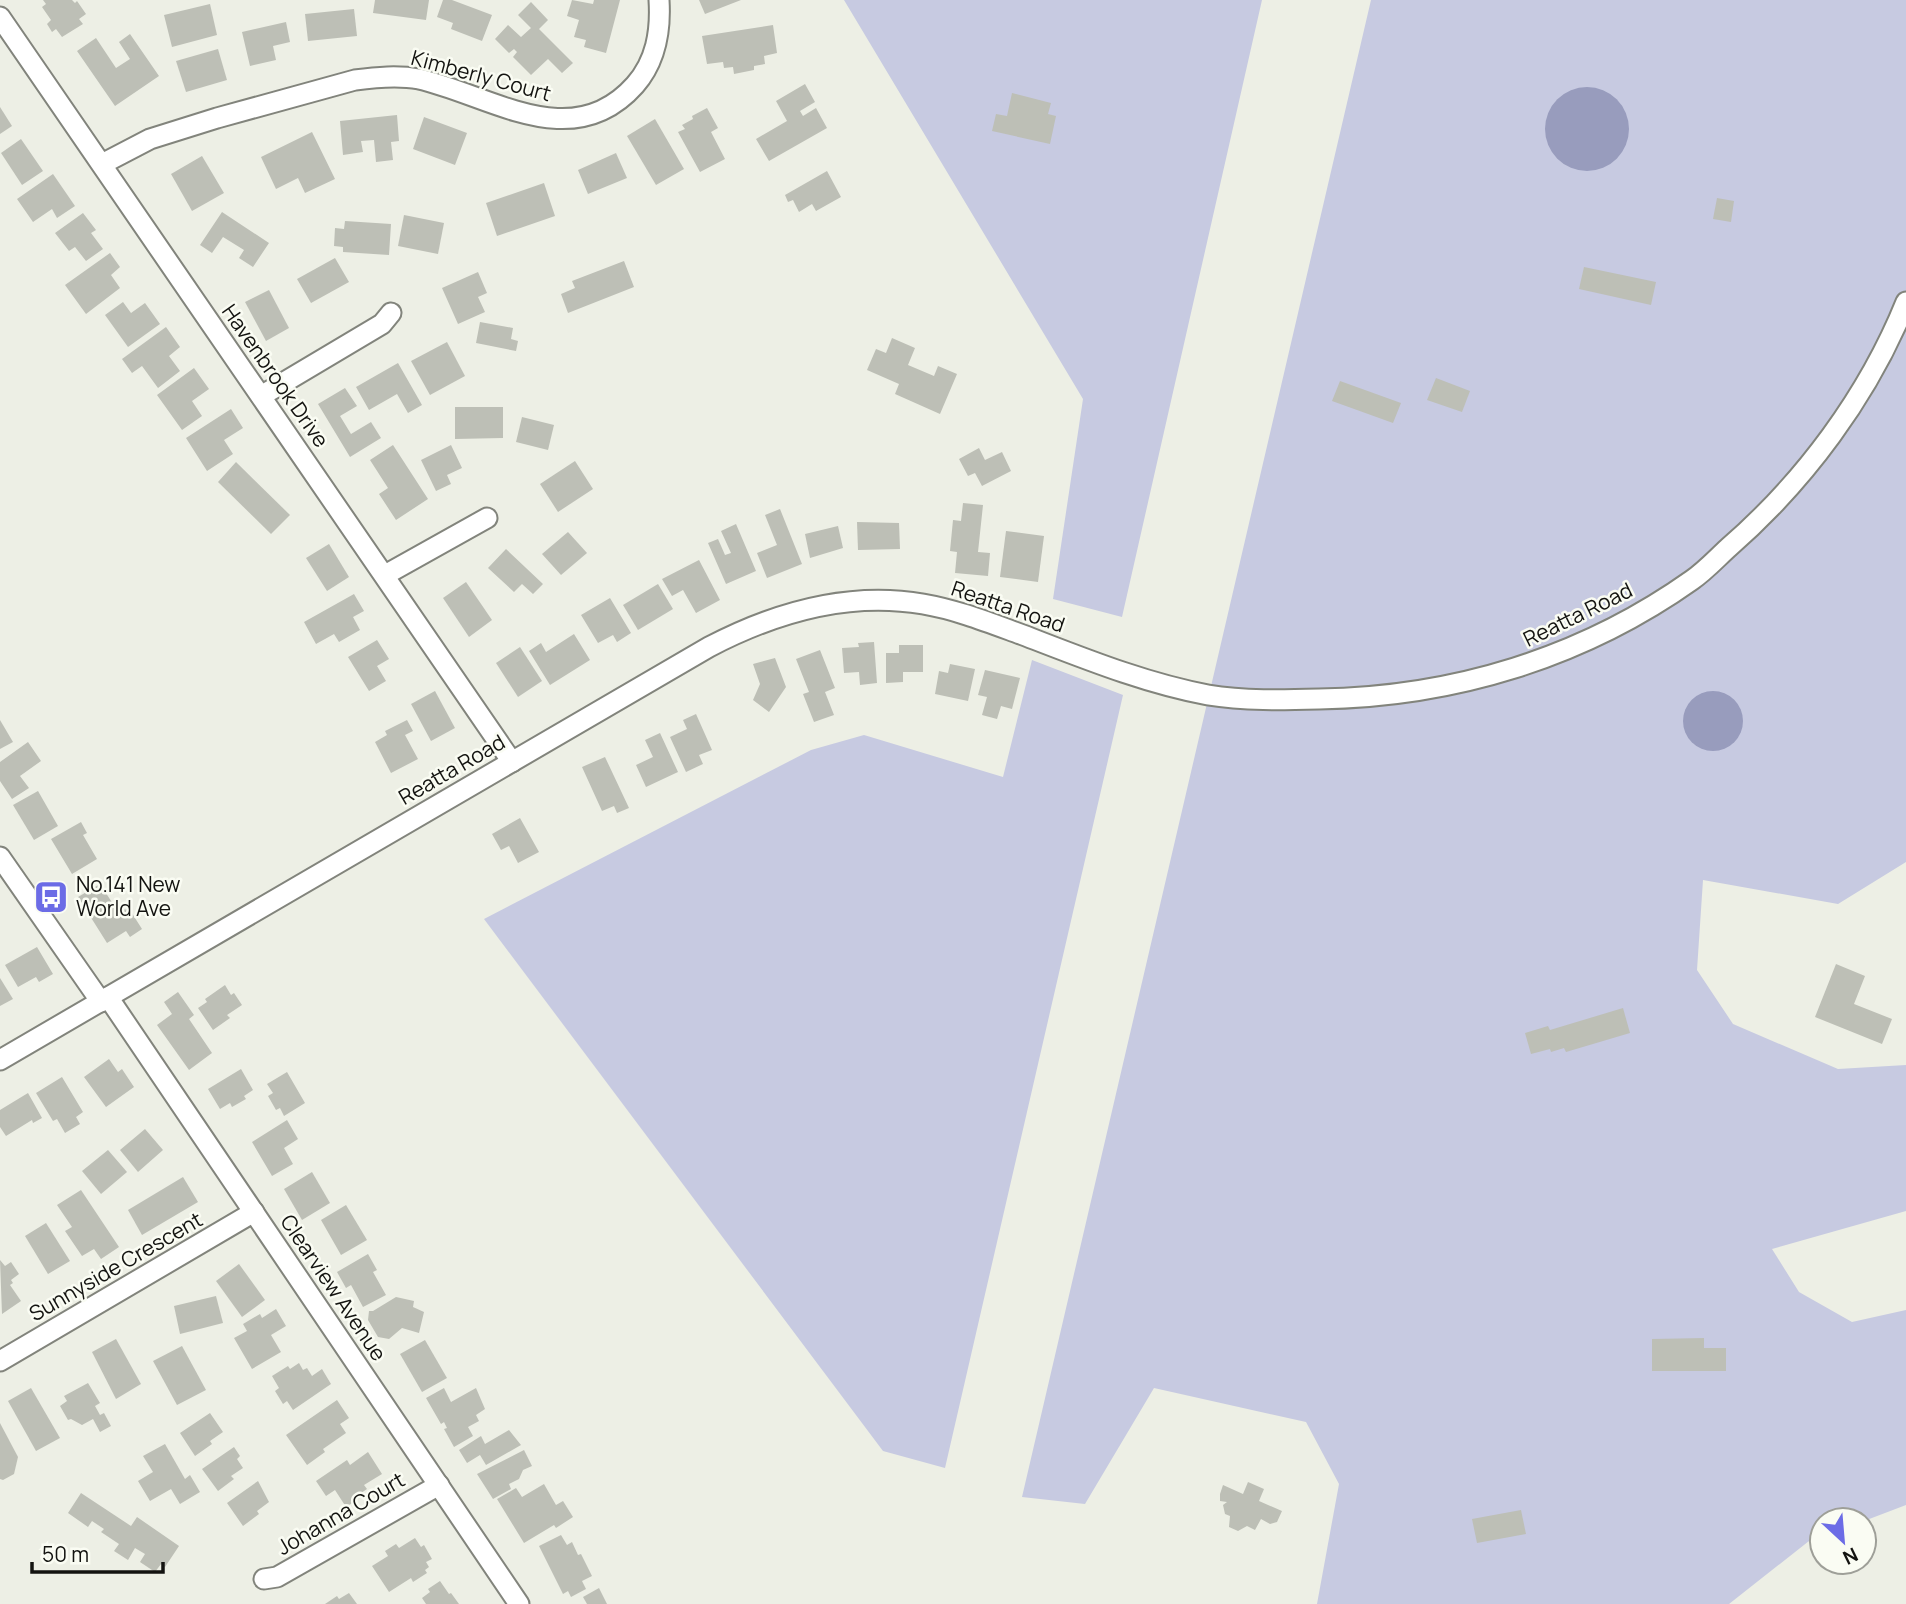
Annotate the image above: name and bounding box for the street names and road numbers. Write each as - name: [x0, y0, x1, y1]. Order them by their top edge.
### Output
- street label: Kimberly Court: [408, 43, 554, 107]
- street label: Havenbrook Drive: [216, 298, 336, 453]
- street label: Reatta Road: [948, 574, 1069, 639]
- street label: Reatta Road: [1518, 576, 1637, 653]
- street label: Reatta Road: [393, 727, 510, 811]
- street label: Sunnyside Crescent: [24, 1205, 207, 1327]
- street label: Clearview Avenue: [274, 1209, 393, 1366]
- street label: Johanna Court: [272, 1465, 409, 1561]

